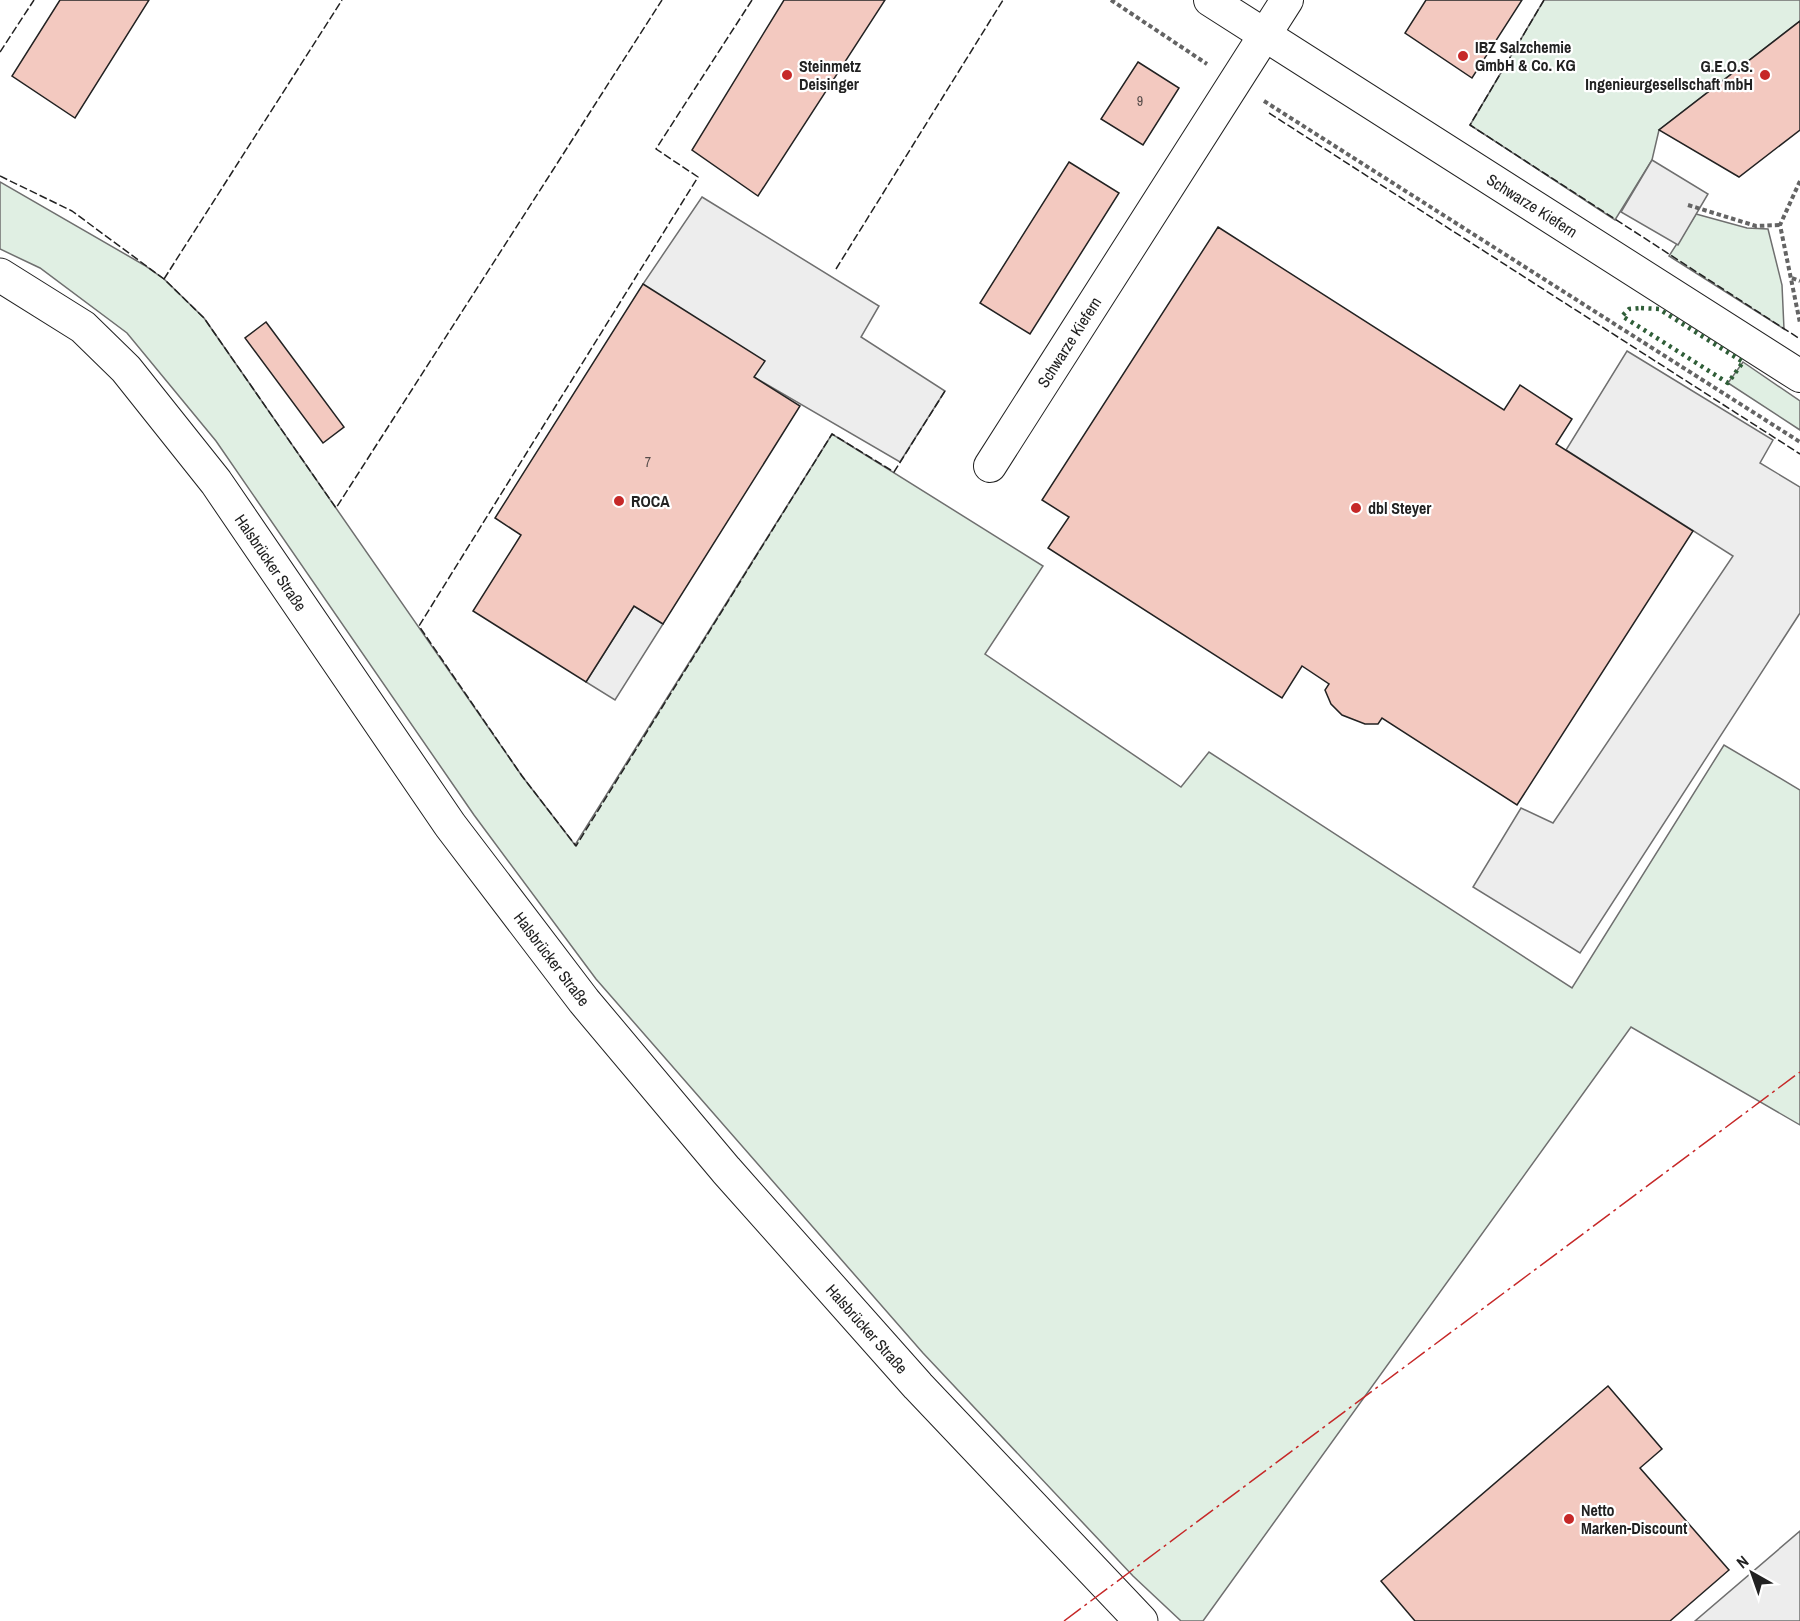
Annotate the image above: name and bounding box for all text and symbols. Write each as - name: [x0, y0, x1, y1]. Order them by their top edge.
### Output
- place label: IBZ Salzchemie GmbH & Co. KG: [1475, 36, 1576, 76]
- marker: IBZ Salzchemie GmbH & Co. KG: [1456, 49, 1470, 63]
- place label: Steinmetz Deisinger: [799, 55, 861, 95]
- place label: G.E.O.S. Ingenieurgesellschaft mbH: [1585, 55, 1753, 95]
- marker: Steinmetz Deisinger: [780, 68, 794, 82]
- marker: G.E.O.S. Ingenieurgesellschaft mbH: [1758, 68, 1772, 82]
- house number: 9: [1137, 92, 1143, 110]
- street label: Schwarze Kiefern: [1483, 168, 1582, 242]
- street label: Schwarze Kiefern: [1032, 292, 1106, 392]
- house number: 7: [645, 453, 651, 471]
- place label: ROCA: [631, 490, 670, 512]
- marker: ROCA: [612, 494, 626, 508]
- place label: dbl Steyer: [1368, 497, 1432, 519]
- marker: dbl Steyer: [1349, 501, 1363, 515]
- street label: Halsbrücker Straße: [230, 510, 312, 615]
- street label: Halsbrücker Straße: [509, 907, 595, 1011]
- street label: Halsbrücker Straße: [821, 1279, 913, 1378]
- place label: Netto Marken-Discount: [1581, 1499, 1688, 1539]
- marker: Netto Marken-Discount: [1562, 1512, 1576, 1526]
- north arrow: [1722, 1543, 1782, 1603]
- text: N: [1732, 1550, 1753, 1573]

